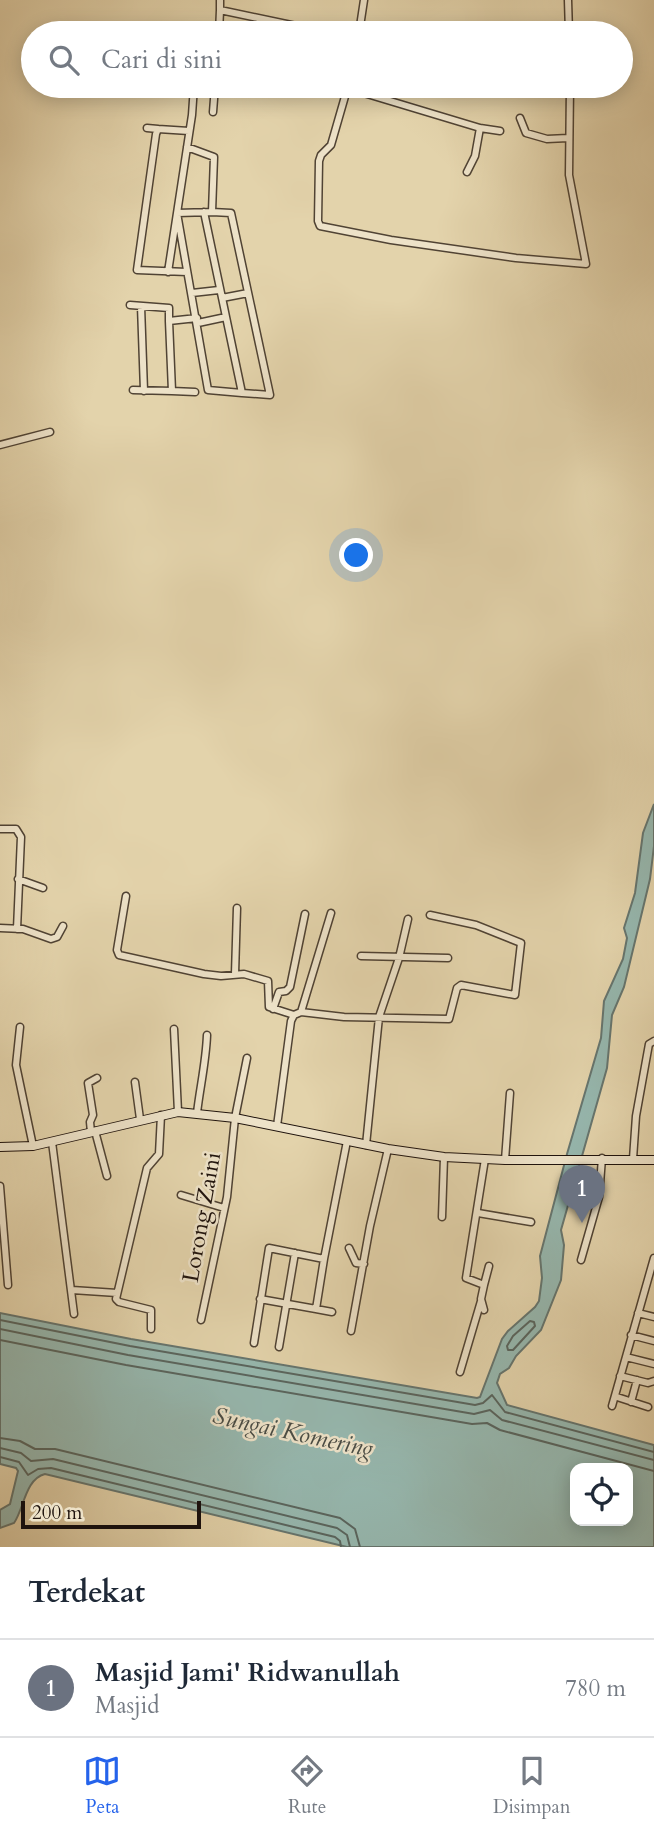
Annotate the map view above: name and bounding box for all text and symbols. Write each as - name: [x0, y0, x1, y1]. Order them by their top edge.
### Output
- search box: [21, 21, 633, 98]
- icon: search: [45, 41, 83, 79]
- text: Cari di sini: [101, 42, 222, 77]
- your location: [339, 538, 373, 572]
- street label: Lorong Zaini: [175, 1150, 228, 1285]
- pin: 1: [559, 1165, 605, 1223]
- water label: Sungai Komering: [210, 1399, 377, 1466]
- map controls: [570, 1463, 633, 1526]
- button: locate: [570, 1463, 633, 1526]
- scale bar: [21, 1498, 201, 1530]
- text: 200 m: [32, 1500, 82, 1526]
- text: Terdekat: [28, 1572, 145, 1613]
- text: Masjid Jami' Ridwanullah: [95, 1655, 400, 1690]
- text: 1: [45, 1673, 57, 1704]
- text: 780 m: [565, 1673, 626, 1704]
- text: Masjid: [95, 1690, 160, 1721]
- tab: Peta: [83, 1752, 121, 1820]
- tab: Rute: [288, 1752, 326, 1820]
- tab: Disimpan: [493, 1752, 571, 1820]

